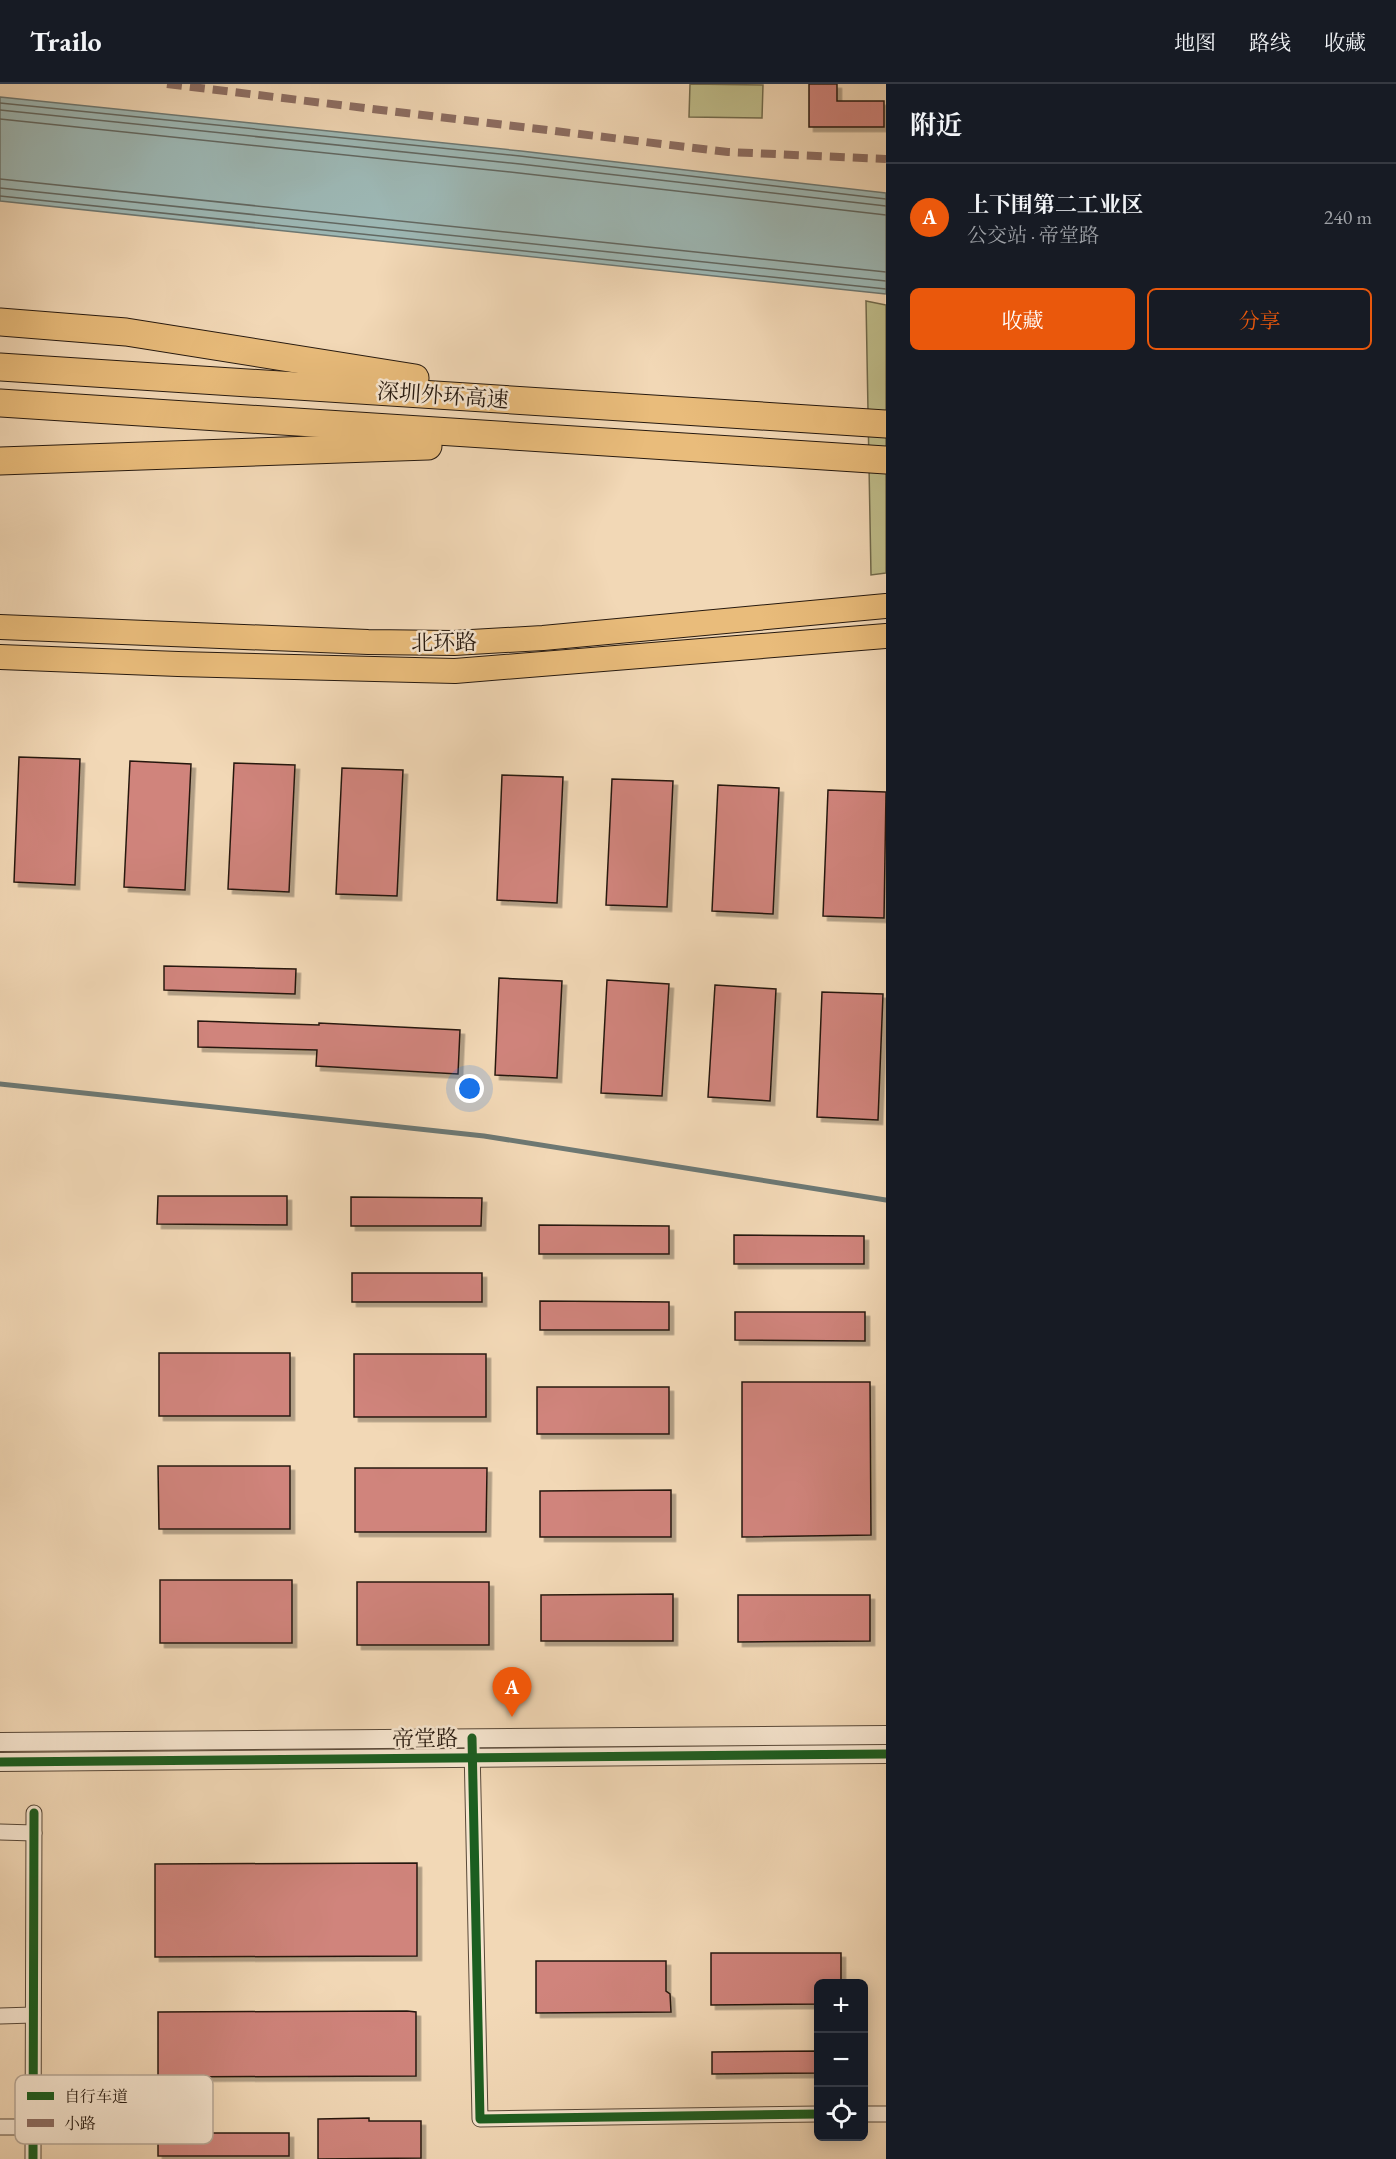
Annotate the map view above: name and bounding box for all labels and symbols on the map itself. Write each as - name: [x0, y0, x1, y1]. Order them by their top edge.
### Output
- street label: 深圳外环高速: [376, 376, 510, 415]
- street label: 北环路: [411, 627, 477, 658]
- your location: [455, 1074, 484, 1103]
- pin: A: [492, 1668, 532, 1717]
- street label: 帝堂路: [392, 1723, 458, 1754]
- legend: [15, 2075, 213, 2144]
- text: 自行车道: [64, 2086, 128, 2107]
- text: 小路: [64, 2113, 96, 2134]

